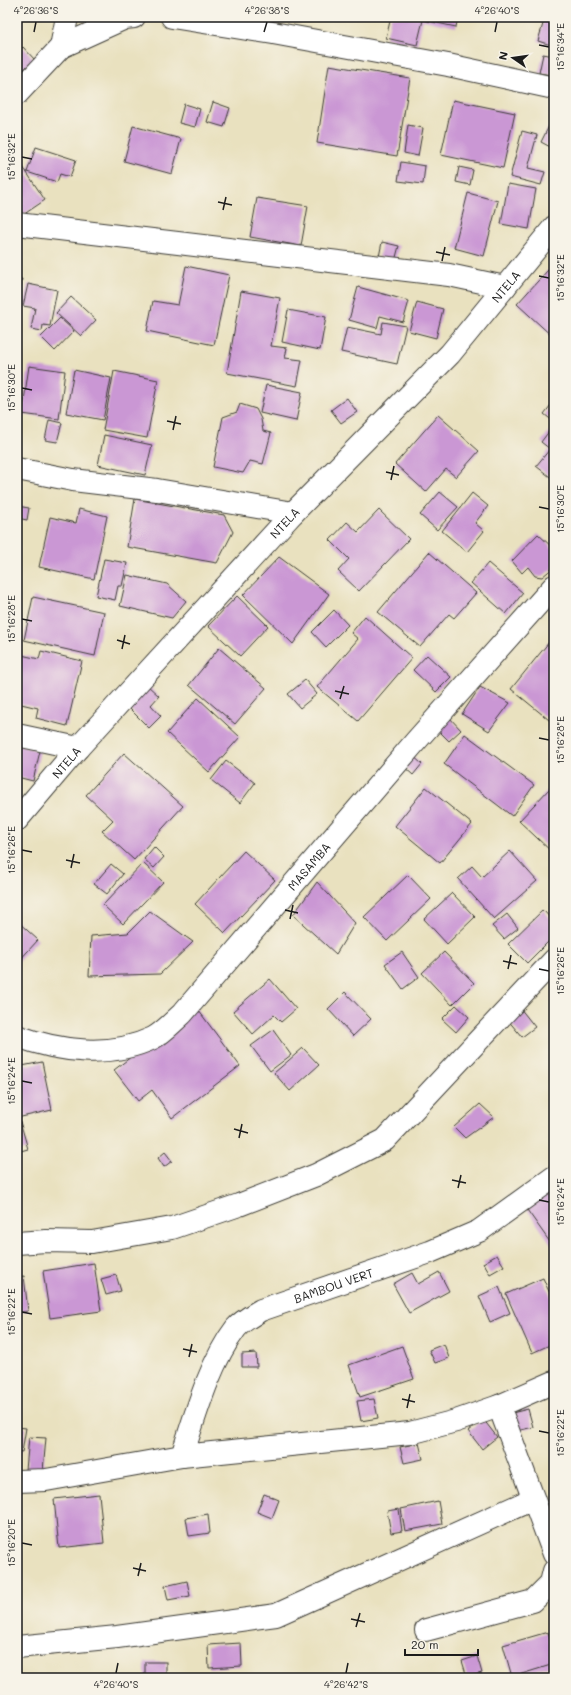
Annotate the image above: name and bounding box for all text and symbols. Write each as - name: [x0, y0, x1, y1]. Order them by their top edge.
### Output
- text: 4°26'36"S: [14, 3, 59, 17]
- text: 4°26'38"S: [245, 3, 290, 17]
- text: 4°26'40"S: [475, 3, 520, 17]
- text: 15°16'34"E: [553, 23, 567, 71]
- north arrow: [493, 38, 533, 78]
- text: N: [495, 50, 511, 61]
- text: 15°16'32"E: [4, 133, 18, 181]
- text: 15°16'32"E: [553, 254, 567, 302]
- street label: NTELA: [488, 267, 523, 306]
- text: 15°16'30"E: [4, 364, 18, 412]
- text: 15°16'30"E: [553, 485, 567, 533]
- street label: NTELA: [266, 503, 303, 542]
- text: 15°16'28"E: [4, 595, 18, 643]
- text: 15°16'28"E: [553, 716, 567, 764]
- street label: NTELA: [48, 743, 84, 781]
- text: 15°16'26"E: [4, 826, 18, 874]
- street label: MASAMBA: [284, 839, 334, 894]
- text: 15°16'26"E: [553, 947, 567, 995]
- text: 15°16'24"E: [4, 1057, 18, 1105]
- text: 15°16'24"E: [553, 1178, 567, 1226]
- street label: BAMBOU VERT: [291, 1264, 376, 1306]
- text: 15°16'22"E: [4, 1288, 18, 1336]
- text: 15°16'22"E: [553, 1409, 567, 1457]
- text: 15°16'20"E: [4, 1519, 18, 1567]
- scale bar: [405, 1631, 478, 1657]
- text: 20 m: [411, 1636, 439, 1652]
- text: 4°26'40"S: [94, 1677, 139, 1691]
- text: 4°26'42"S: [324, 1677, 368, 1691]

